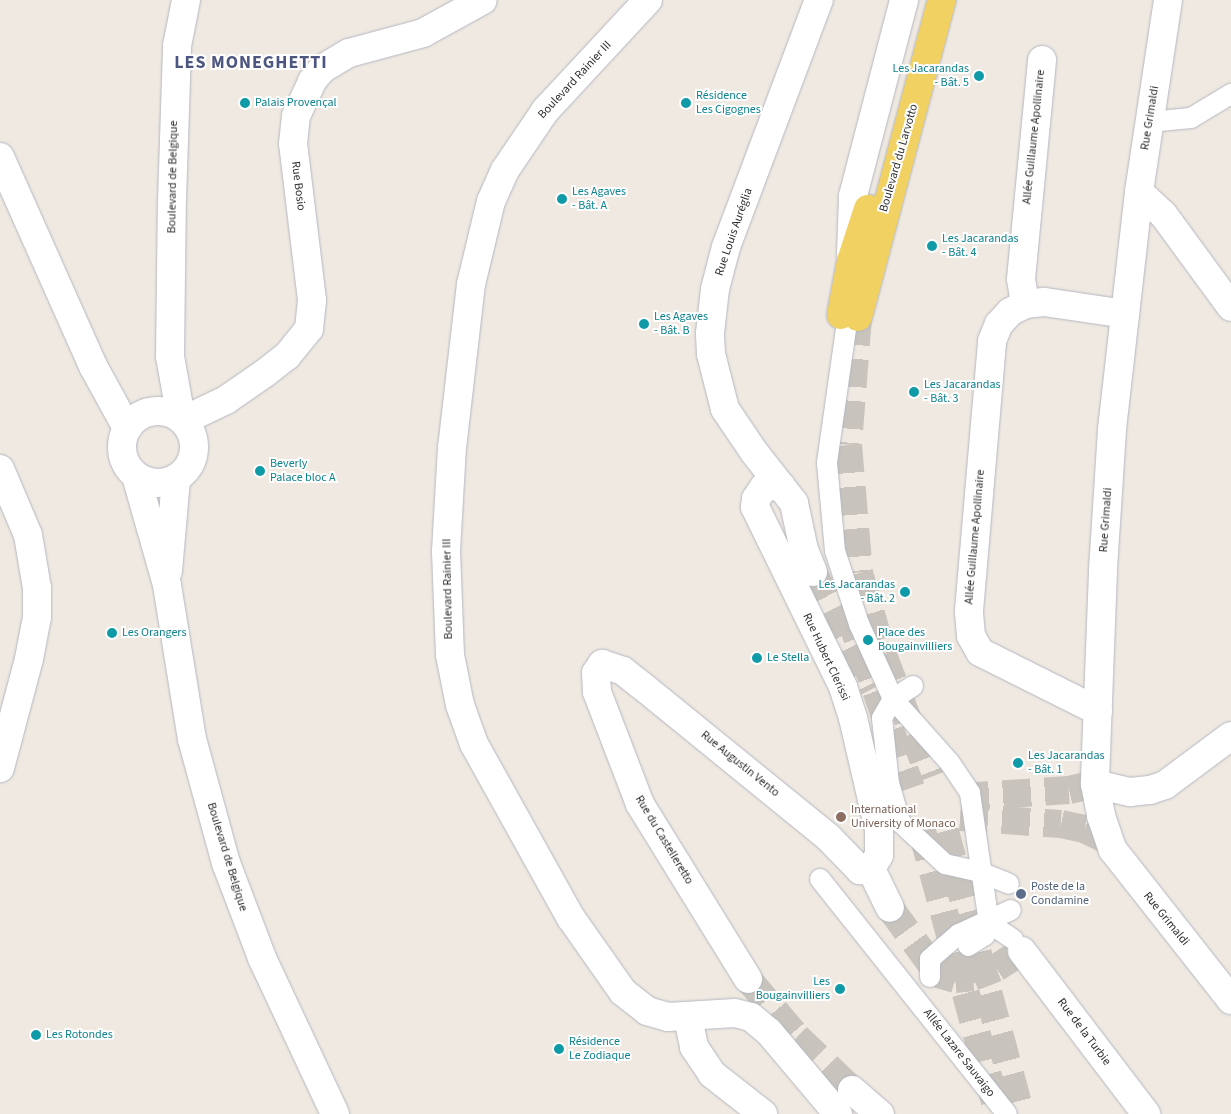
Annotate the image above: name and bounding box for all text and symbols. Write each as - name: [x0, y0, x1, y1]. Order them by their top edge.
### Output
- street label: Boulevard Rainier III: [535, 38, 615, 122]
- district label: LES MONEGHETTI: [172, 52, 330, 74]
- place label: Les Jacarandas - Bât. 5: [893, 62, 969, 90]
- street label: Allée Guillaume Apollinaire: [1020, 69, 1048, 205]
- marker: Les Jacarandas - Bât. 5: [973, 70, 985, 82]
- street label: Rue Grimaldi: [1138, 85, 1162, 151]
- place label: Résidence Les Cigognes: [696, 89, 761, 117]
- place label: Palais Provençal: [255, 96, 337, 110]
- marker: Palais Provençal: [239, 97, 251, 109]
- marker: Résidence Les Cigognes: [680, 97, 692, 109]
- street label: Boulevard du Larvotto: [877, 102, 921, 214]
- street label: Boulevard de Belgique: [165, 120, 181, 234]
- street label: Rue Bosio: [288, 160, 308, 212]
- place label: Les Agaves - Bât. A: [572, 185, 626, 213]
- street label: Rue Louis Auréglia: [712, 186, 756, 278]
- marker: Les Agaves - Bât. A: [556, 193, 568, 205]
- place label: Les Jacarandas - Bât. 4: [942, 232, 1018, 260]
- marker: Les Jacarandas - Bât. 4: [926, 240, 938, 252]
- place label: Les Agaves - Bât. B: [654, 310, 708, 338]
- marker: Les Agaves - Bât. B: [638, 318, 650, 330]
- place label: Les Jacarandas - Bât. 3: [924, 378, 1000, 406]
- marker: Les Jacarandas - Bât. 3: [908, 386, 920, 398]
- place label: Beverly Palace bloc A: [270, 457, 336, 485]
- marker: Beverly Palace bloc A: [254, 465, 266, 477]
- street label: Allée Guillaume Apollinaire: [962, 469, 988, 605]
- street label: Rue Grimaldi: [1097, 487, 1115, 553]
- street label: Boulevard Rainier III: [440, 538, 456, 640]
- place label: Les Jacarandas - Bât. 2: [819, 578, 895, 606]
- marker: Les Jacarandas - Bât. 2: [899, 586, 911, 598]
- street label: Rue Hubert Clerissi: [799, 611, 853, 703]
- place label: Les Orangers: [122, 626, 187, 640]
- place label: Place des Bougainvilliers: [878, 626, 952, 654]
- marker: Les Orangers: [106, 627, 118, 639]
- marker: Place des Bougainvilliers: [862, 634, 874, 646]
- place label: Le Stella: [767, 651, 809, 665]
- marker: Le Stella: [751, 652, 763, 664]
- street label: Rue Augustin Vento: [698, 728, 782, 800]
- place label: Les Jacarandas - Bât. 1: [1028, 749, 1104, 777]
- marker: Les Jacarandas - Bât. 1: [1012, 757, 1024, 769]
- street label: Rue du Castelleretto: [632, 793, 696, 887]
- street label: Boulevard de Belgique: [204, 801, 250, 913]
- place label: International University of Monaco: [851, 803, 956, 831]
- marker: International University of Monaco: [835, 811, 847, 823]
- place label: Poste de la Condamine: [1031, 880, 1089, 908]
- marker: Poste de la Condamine: [1015, 888, 1027, 900]
- street label: Rue Grimaldi: [1140, 889, 1192, 949]
- place label: Les Bougainvilliers: [756, 975, 830, 1003]
- marker: Les Bougainvilliers: [834, 983, 846, 995]
- street label: Rue de la Turbie: [1054, 996, 1114, 1068]
- street label: Allée Lazare Sauvaigo: [920, 1006, 998, 1100]
- place label: Les Rotondes: [46, 1028, 113, 1042]
- marker: Les Rotondes: [30, 1029, 42, 1041]
- place label: Résidence Le Zodiaque: [569, 1035, 631, 1063]
- marker: Résidence Le Zodiaque: [553, 1043, 565, 1055]

